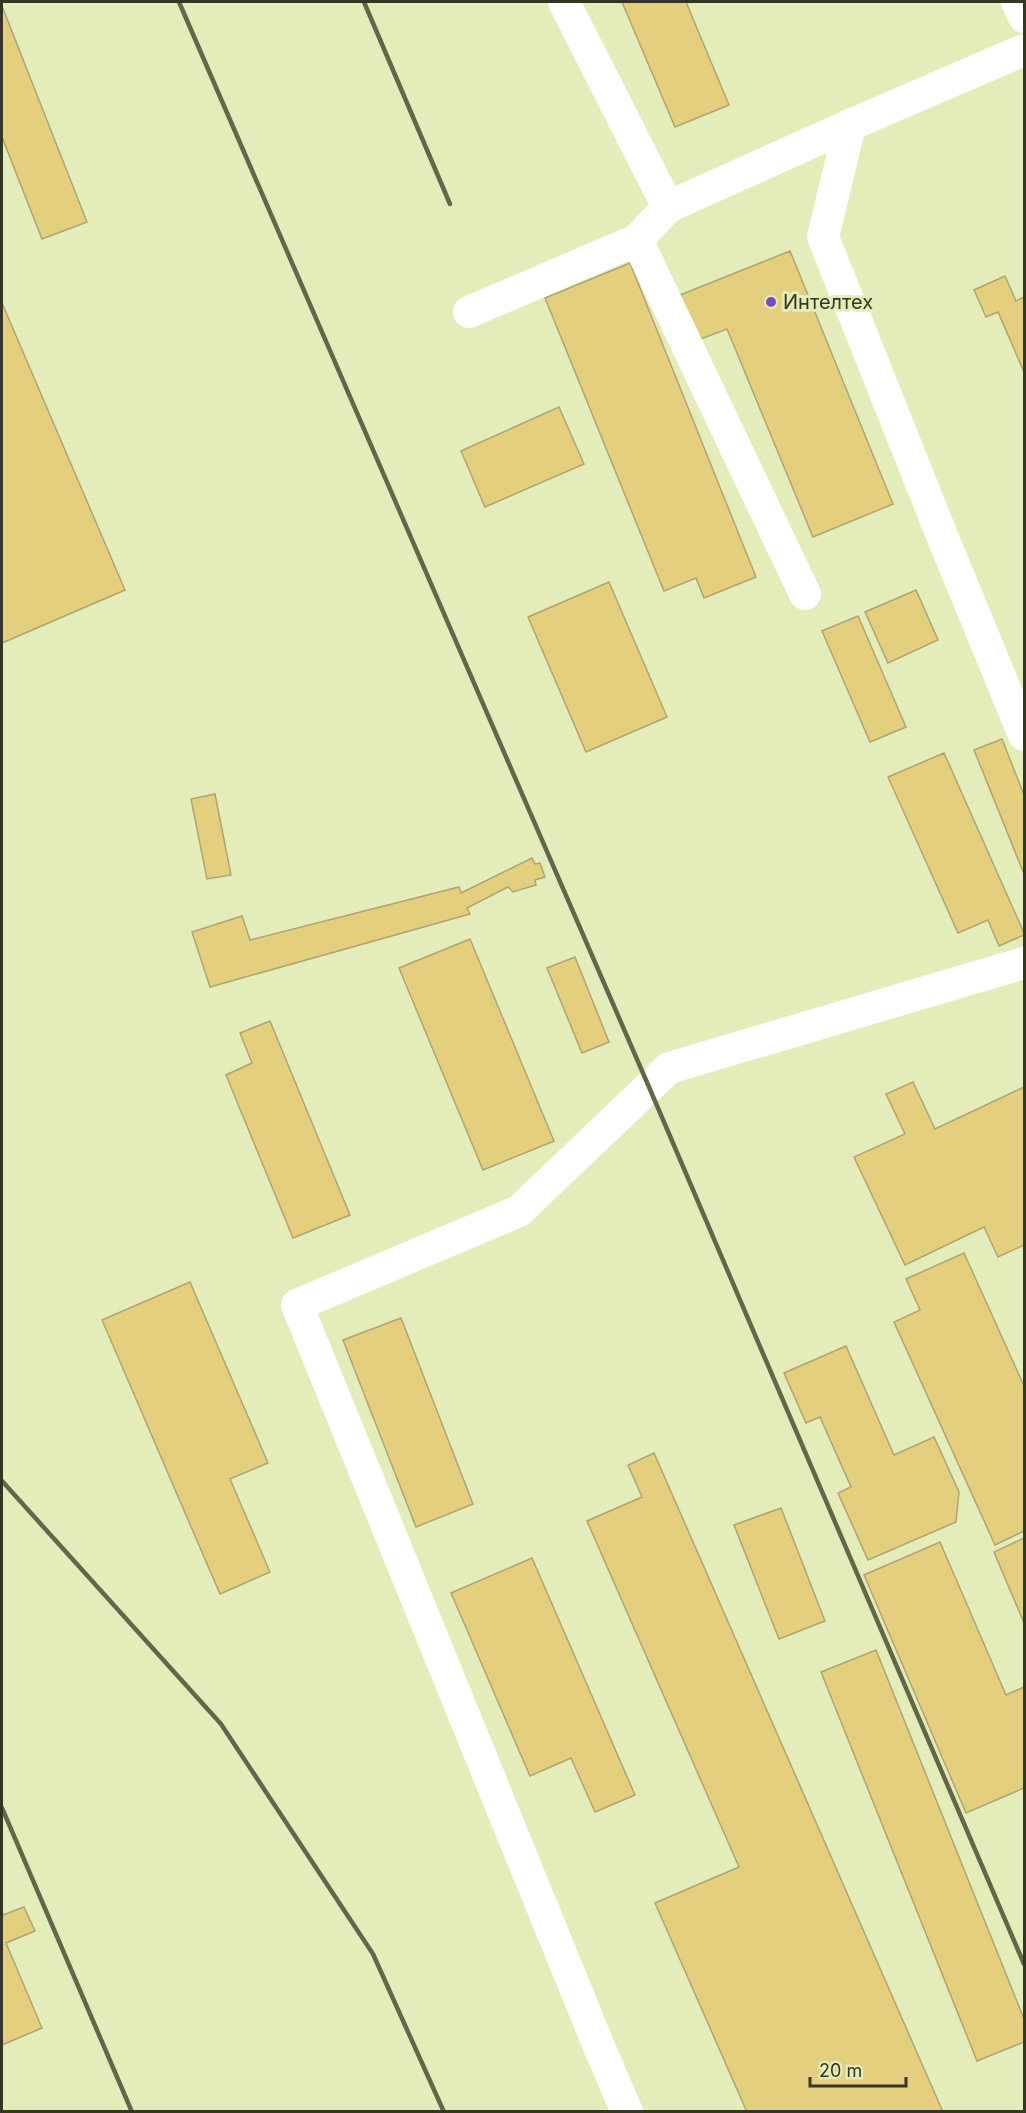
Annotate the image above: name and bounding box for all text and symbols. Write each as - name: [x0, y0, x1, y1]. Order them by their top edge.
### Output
- place label: Интелтех: [783, 290, 873, 314]
- marker: Интелтех: [764, 295, 778, 309]
- scale bar: [810, 2050, 906, 2088]
- text: 20 m: [819, 2060, 862, 2081]

